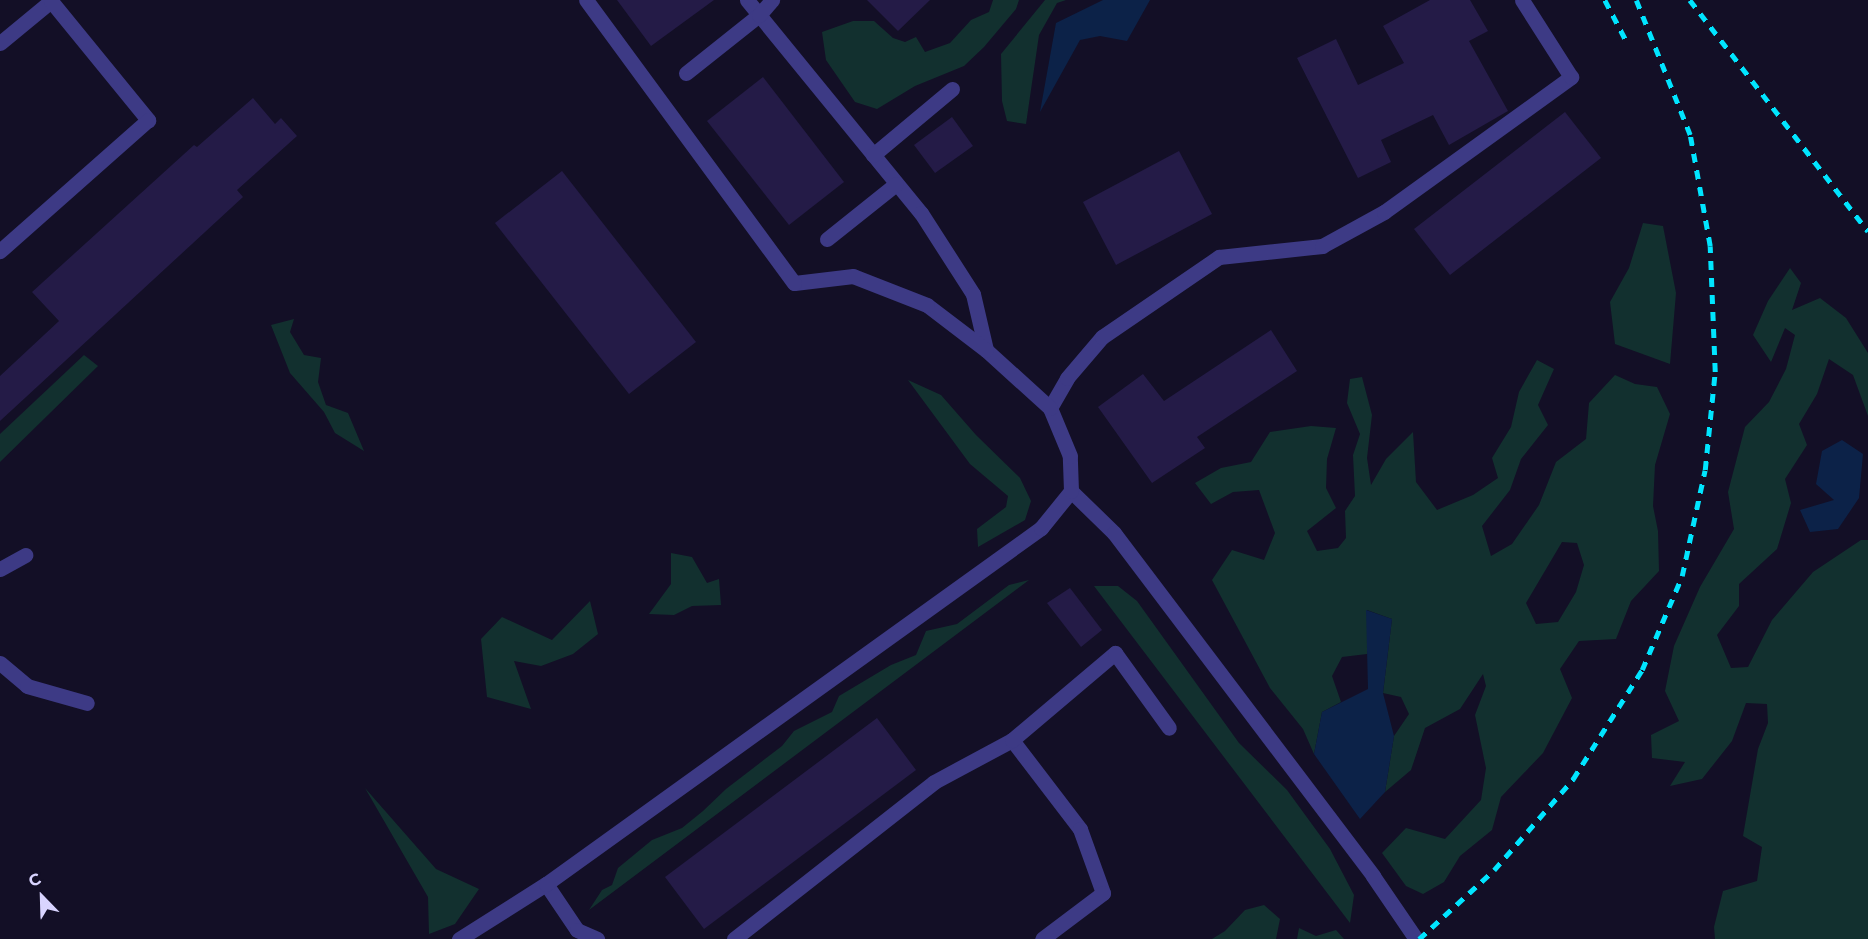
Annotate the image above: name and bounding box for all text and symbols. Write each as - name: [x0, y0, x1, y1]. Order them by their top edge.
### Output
- north arrow: [12, 867, 72, 927]
- text: С: [26, 869, 44, 891]

